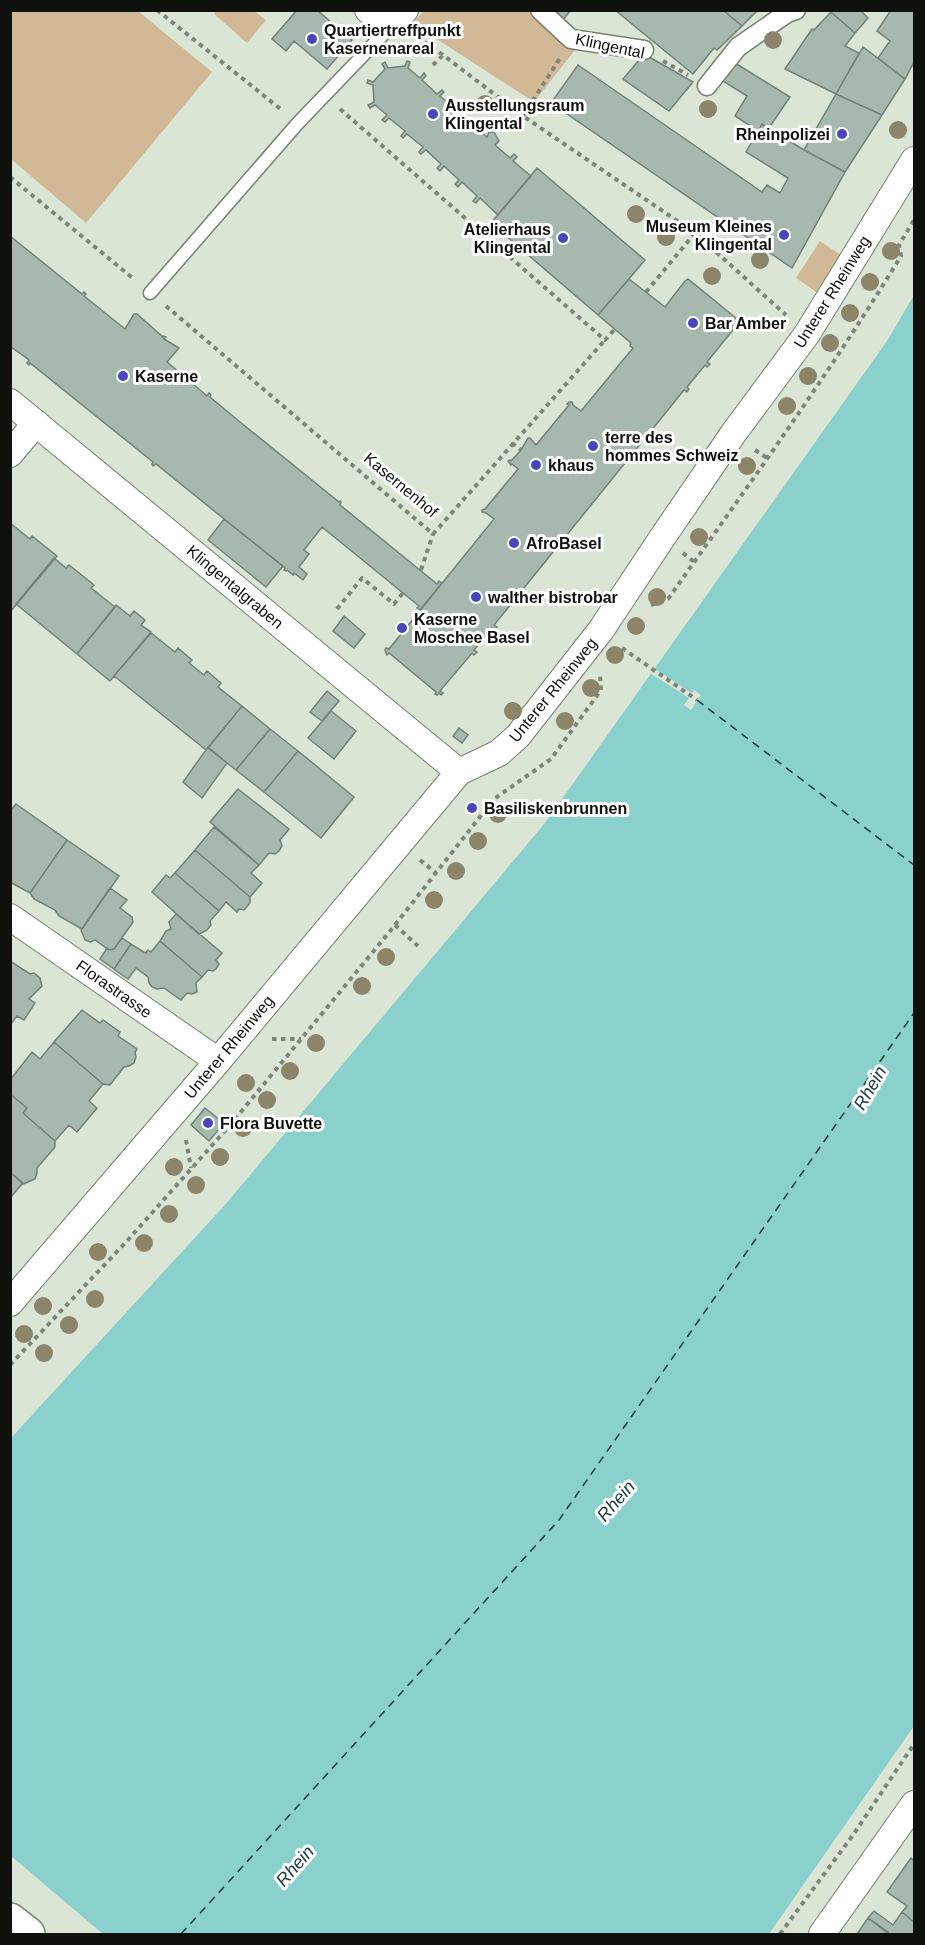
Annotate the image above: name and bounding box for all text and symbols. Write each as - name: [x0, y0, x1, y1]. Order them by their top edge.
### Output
- place label: Quartiertreffpunkt Kasernenareal: [324, 22, 462, 57]
- street label: Klingental: [574, 30, 646, 62]
- marker: Quartiertreffpunkt Kasernenareal: [305, 32, 319, 46]
- place label: Ausstellungsraum Klingental: [445, 97, 585, 132]
- marker: Ausstellungsraum Klingental: [426, 107, 440, 121]
- place label: Rheinpolizei: [736, 126, 830, 143]
- marker: Rheinpolizei: [835, 127, 849, 141]
- place label: Museum Kleines Klingental: [646, 218, 772, 253]
- place label: Atelierhaus Klingental: [464, 221, 551, 256]
- marker: Museum Kleines Klingental: [777, 228, 791, 242]
- marker: Atelierhaus Klingental: [556, 231, 570, 245]
- street label: Unterer Rheinweg: [791, 233, 873, 351]
- place label: Bar Amber: [705, 315, 786, 332]
- marker: Bar Amber: [686, 316, 700, 330]
- place label: Kaserne: [135, 368, 198, 385]
- marker: Kaserne: [116, 369, 130, 383]
- place label: terre des hommes Schweiz: [605, 429, 738, 464]
- marker: terre des hommes Schweiz: [586, 439, 600, 453]
- street label: Kasernenhof: [361, 449, 442, 521]
- place label: khaus: [548, 457, 594, 474]
- marker: khaus: [529, 458, 543, 472]
- place label: AfroBasel: [526, 535, 602, 552]
- marker: AfroBasel: [507, 536, 521, 550]
- street label: Klingentalgraben: [184, 542, 286, 632]
- place label: walther bistrobar: [487, 589, 618, 606]
- marker: walther bistrobar: [469, 590, 483, 604]
- place label: Kaserne Moschee Basel: [414, 611, 530, 646]
- marker: Kaserne Moschee Basel: [395, 621, 409, 635]
- street label: Unterer Rheinweg: [506, 635, 600, 745]
- place label: Basiliskenbrunnen: [484, 800, 627, 817]
- marker: Basiliskenbrunnen: [465, 801, 479, 815]
- street label: Florastrasse: [73, 957, 155, 1021]
- street label: Unterer Rheinweg: [181, 992, 277, 1102]
- water label: Rhein: [850, 1063, 890, 1113]
- place label: Flora Buvette: [220, 1115, 322, 1132]
- marker: Flora Buvette: [201, 1116, 215, 1130]
- water label: Rhein: [593, 1477, 639, 1525]
- water label: Rhein: [272, 1842, 318, 1890]

